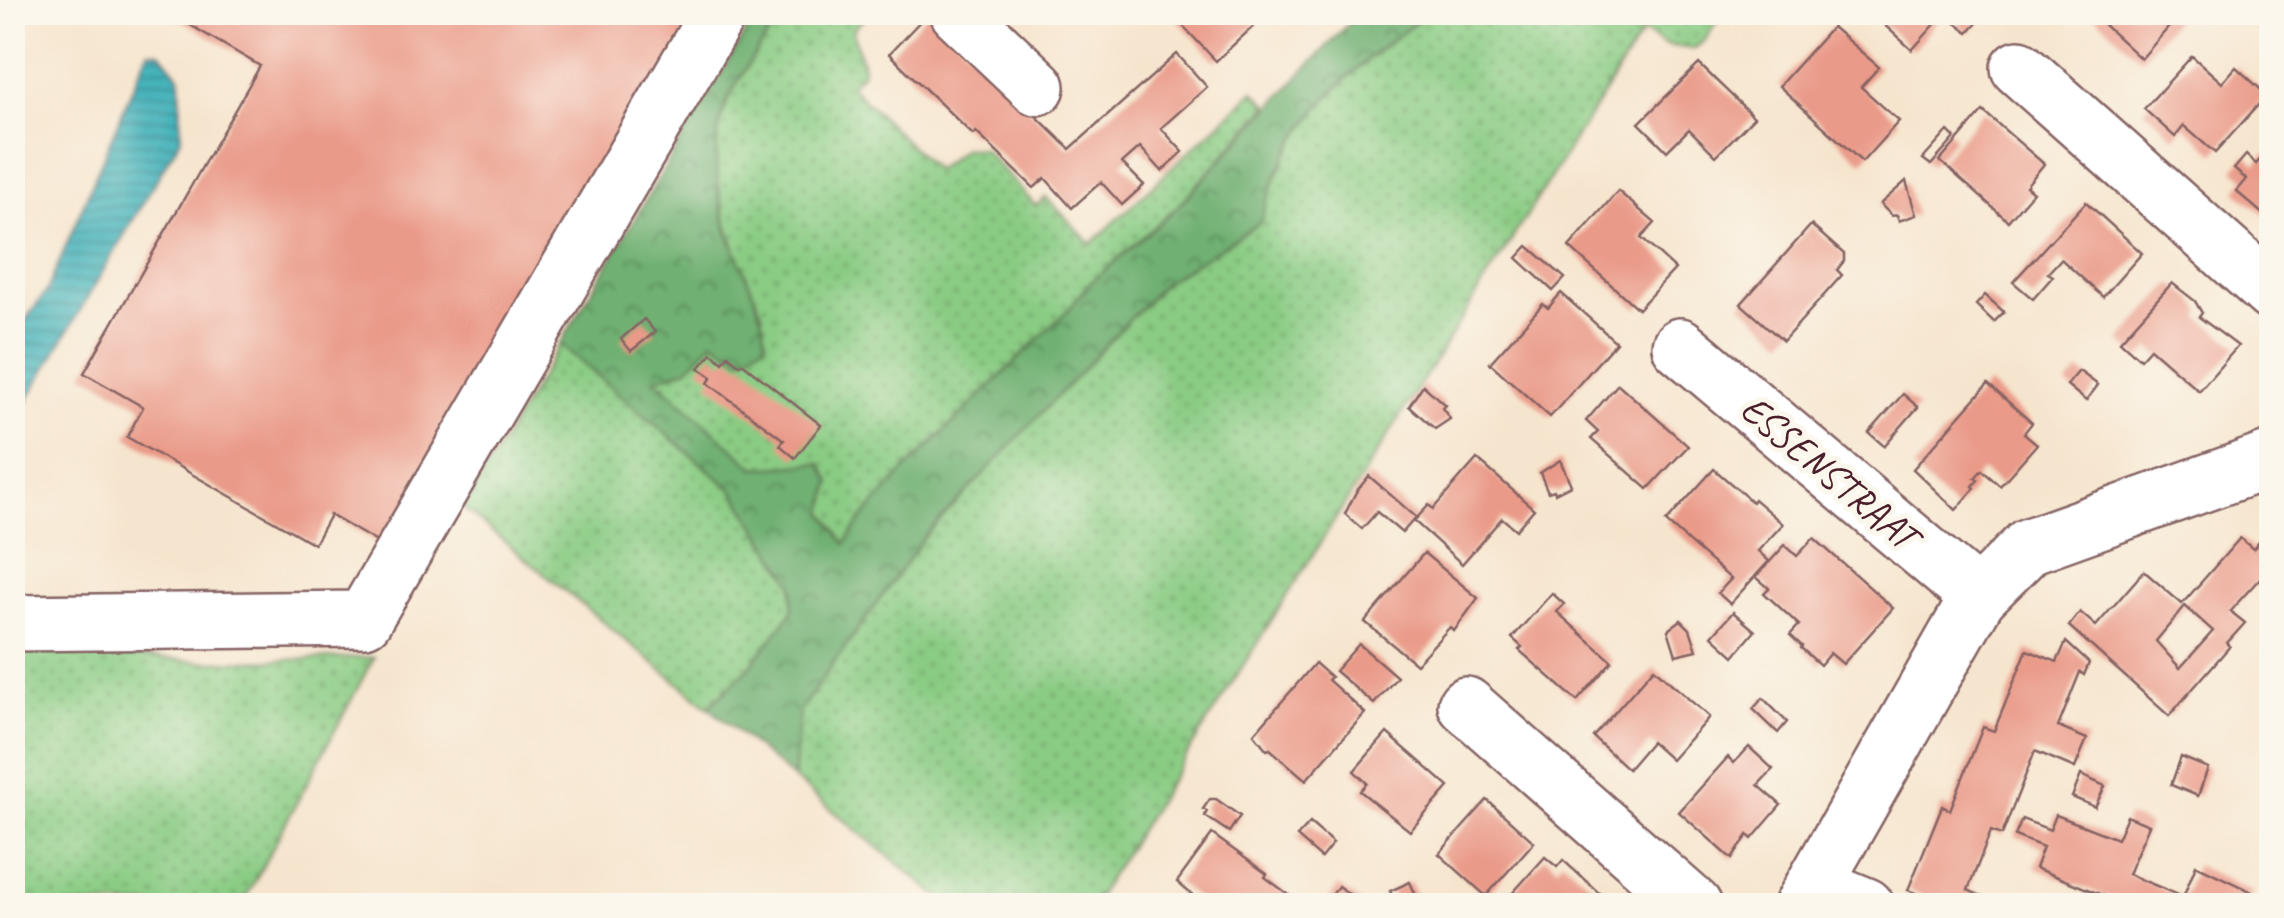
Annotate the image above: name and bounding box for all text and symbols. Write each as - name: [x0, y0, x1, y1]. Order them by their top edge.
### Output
- street label: ESSENSTRAAT: [1731, 384, 1933, 565]

